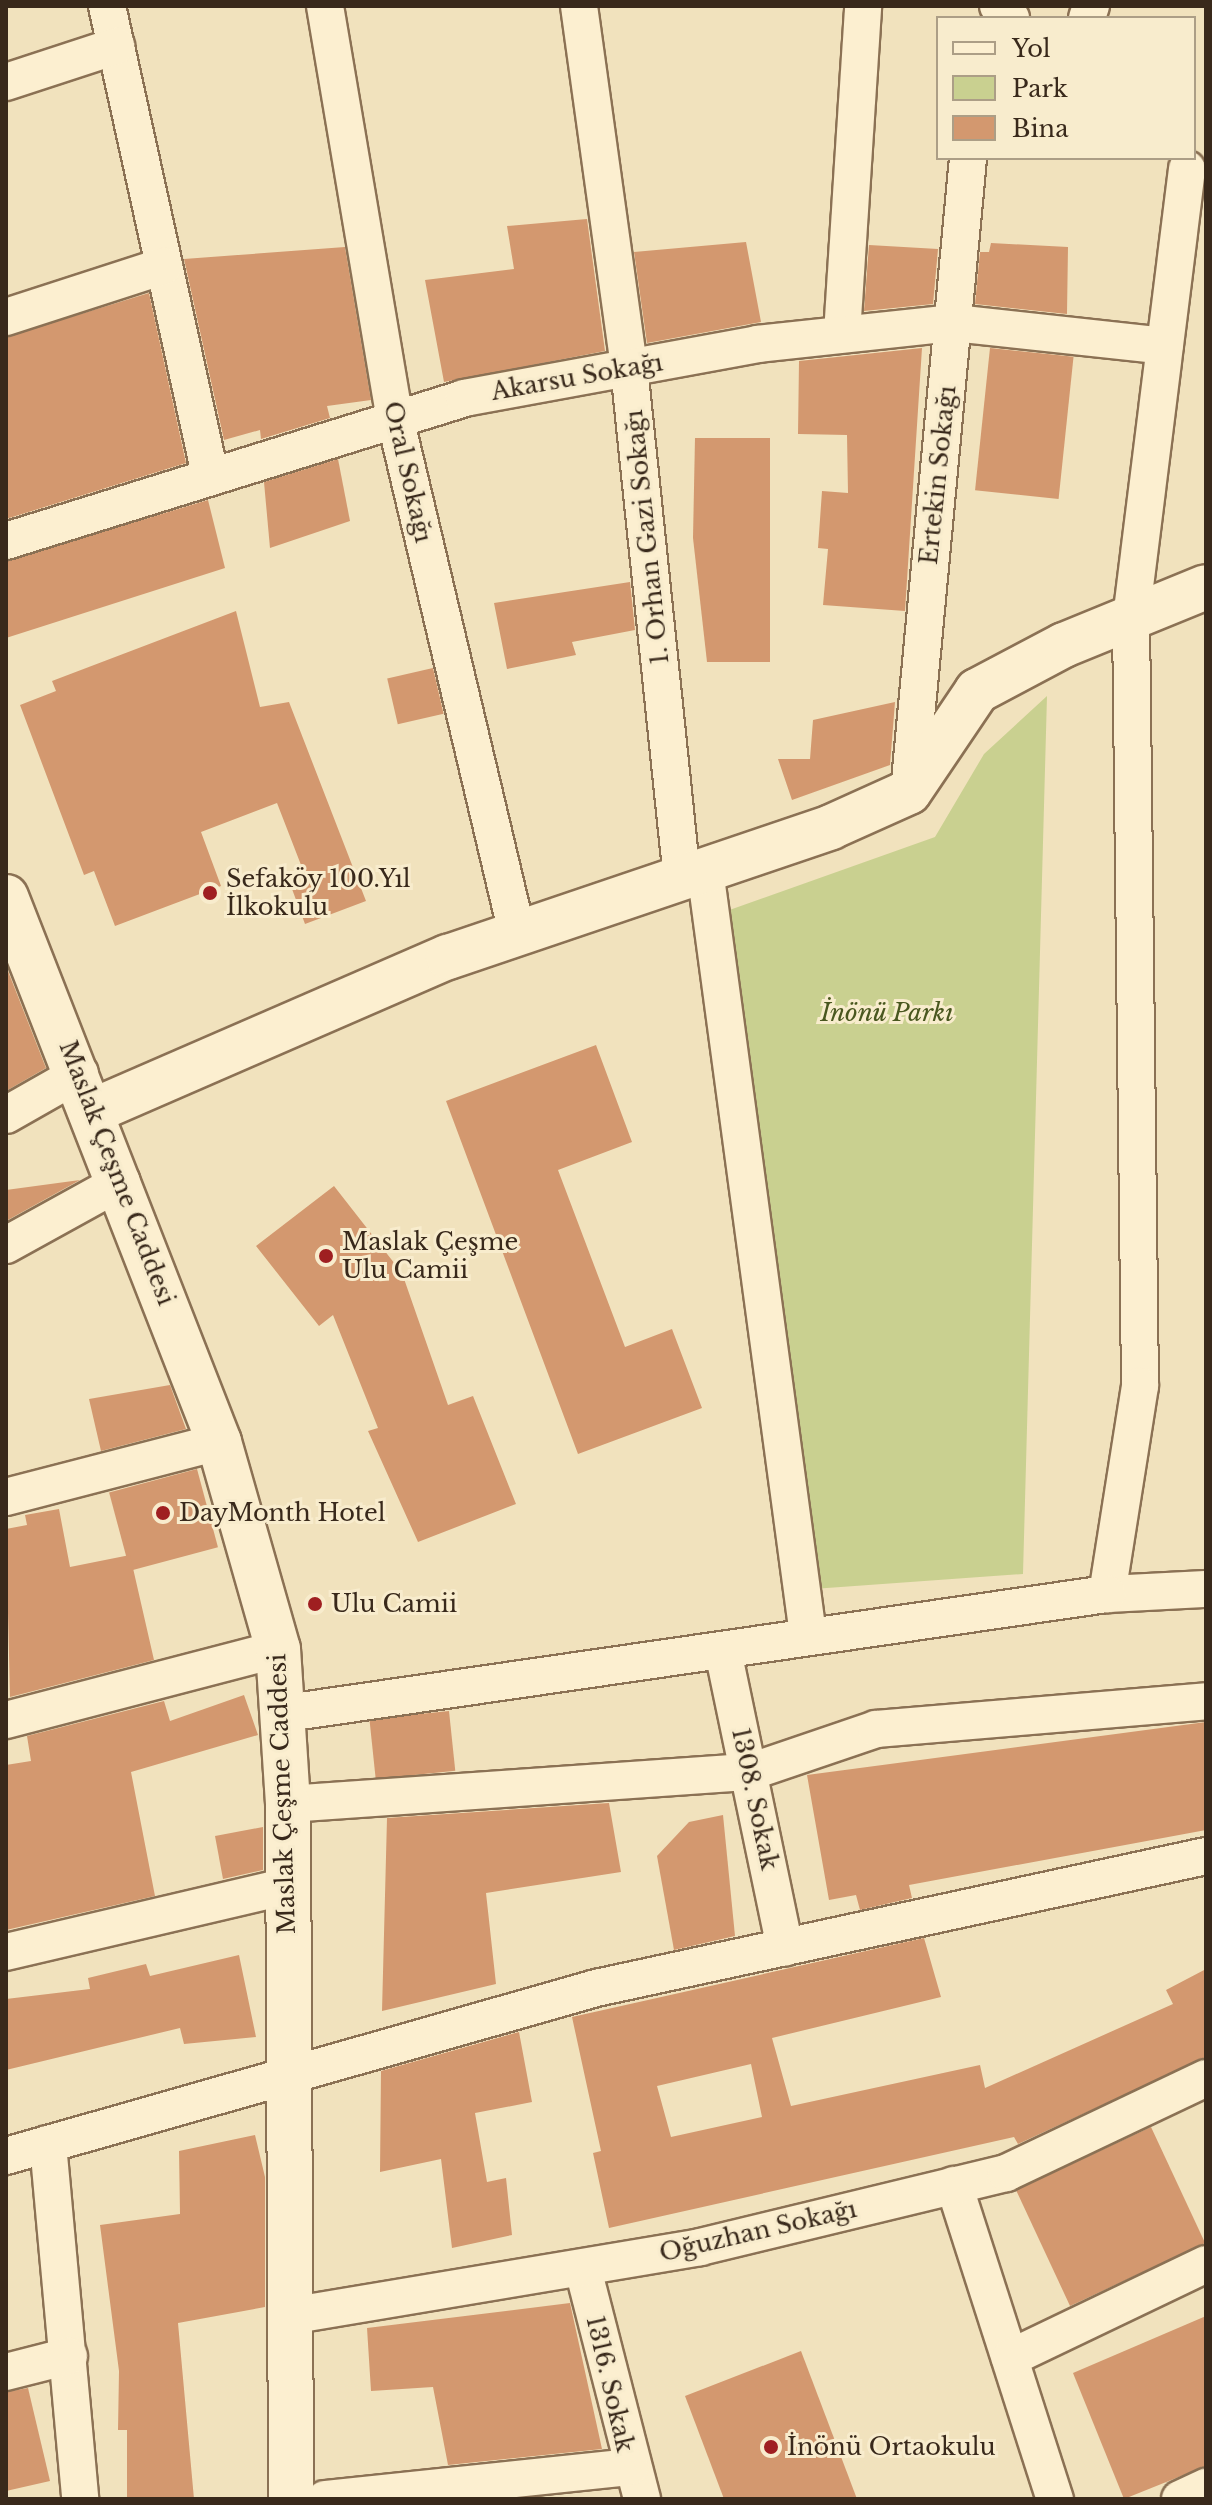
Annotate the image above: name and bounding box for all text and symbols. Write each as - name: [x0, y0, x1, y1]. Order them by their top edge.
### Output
- legend: [936, 16, 1196, 160]
- text: Yol: [1012, 34, 1051, 63]
- text: Park: [1012, 74, 1068, 103]
- text: Bina: [1012, 114, 1068, 143]
- street label: Akarsu Sokağı: [489, 348, 665, 406]
- street label: Ertekin Sokağı: [914, 384, 962, 566]
- street label: Oral Sokağı: [378, 399, 438, 545]
- street label: 1. Orhan Gazi Sokağı: [619, 408, 675, 666]
- place label: Sefaköy 100.Yıl İlkokulu: [226, 865, 411, 921]
- marker: Sefaköy 100.Yıl İlkokulu: [201, 884, 219, 902]
- park label: İnönü Parkı: [820, 999, 954, 1027]
- street label: Maslak Çeşme Caddesi: [53, 1037, 181, 1309]
- place label: Maslak Çeşme Ulu Camii: [342, 1228, 519, 1284]
- marker: Maslak Çeşme Ulu Camii: [317, 1247, 335, 1265]
- place label: DayMonth Hotel: [179, 1499, 385, 1527]
- marker: DayMonth Hotel: [154, 1504, 172, 1522]
- place label: Ulu Camii: [331, 1590, 457, 1618]
- marker: Ulu Camii: [306, 1595, 324, 1613]
- street label: Maslak Çeşme Caddesi: [263, 1653, 301, 1935]
- street label: 1308. Sokak: [726, 1725, 784, 1873]
- street label: Oğuzhan Sokağı: [657, 2194, 859, 2268]
- street label: 1316. Sokak: [580, 2313, 640, 2455]
- place label: İnönü Ortaokulu: [787, 2433, 996, 2461]
- marker: İnönü Ortaokulu: [762, 2438, 780, 2456]

